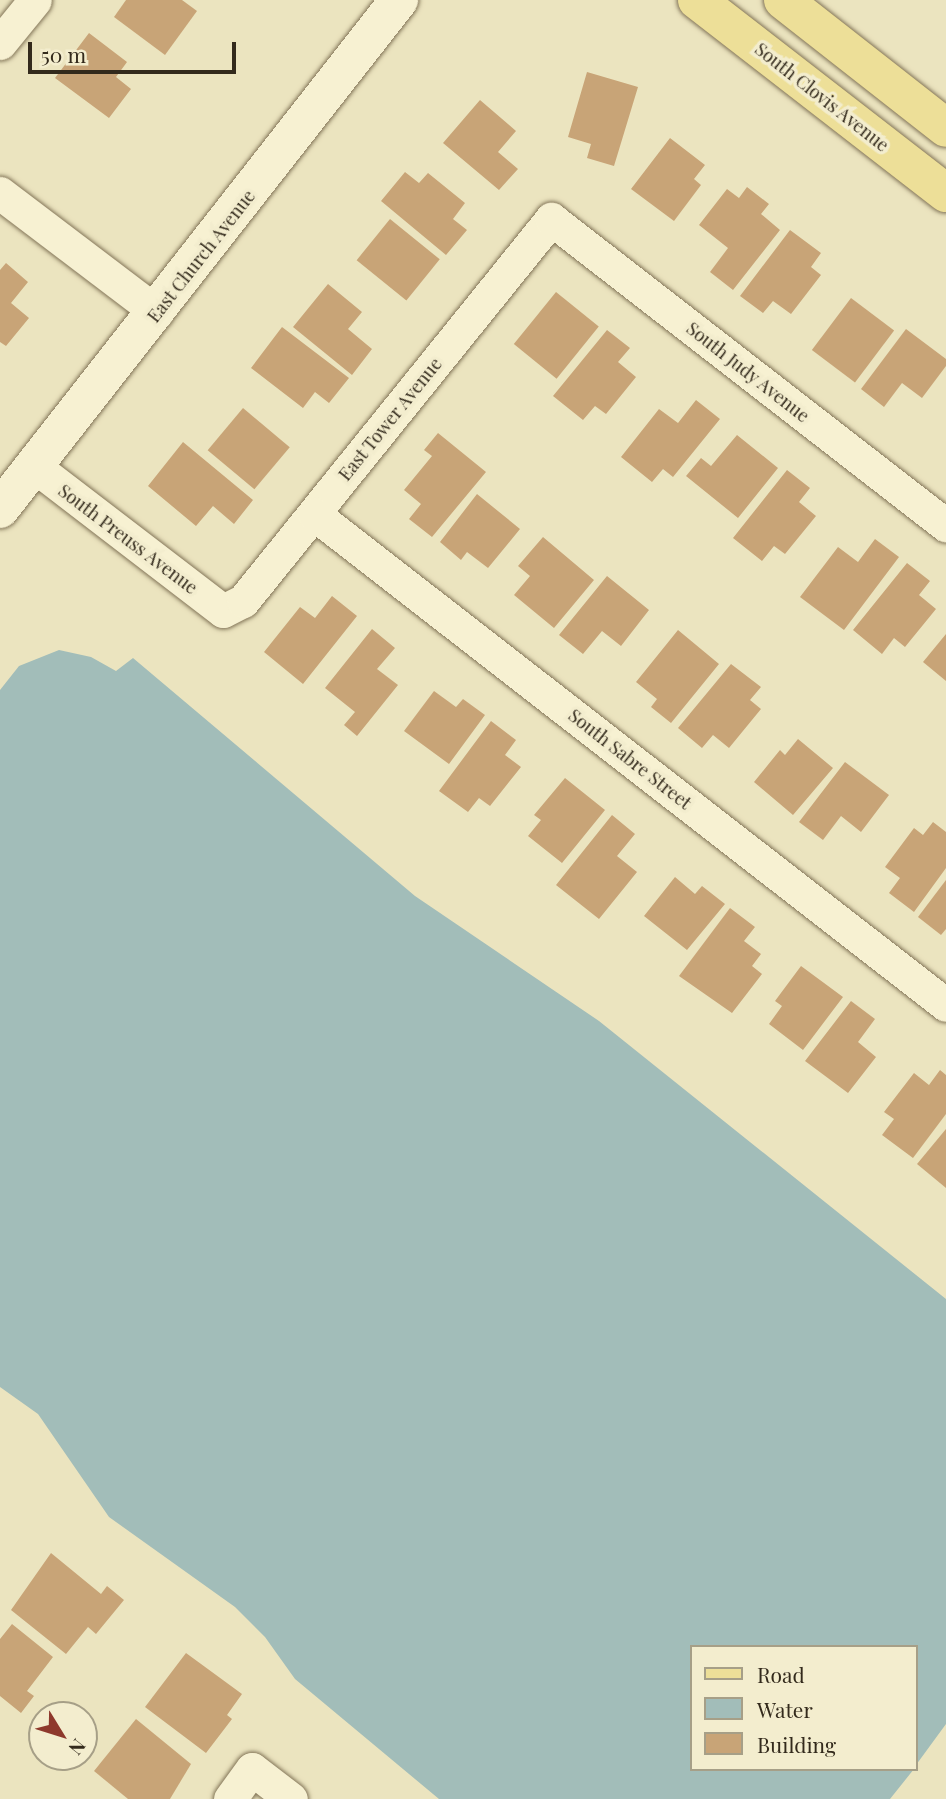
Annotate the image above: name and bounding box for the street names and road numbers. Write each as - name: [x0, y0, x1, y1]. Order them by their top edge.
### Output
- street label: South Clovis Avenue: [751, 38, 893, 156]
- street label: East Church Avenue: [142, 185, 260, 327]
- street label: South Judy Avenue: [682, 317, 814, 427]
- street label: East Tower Avenue: [333, 352, 447, 486]
- street label: South Preuss Avenue: [54, 479, 202, 599]
- street label: South Sabre Street: [564, 704, 696, 814]

